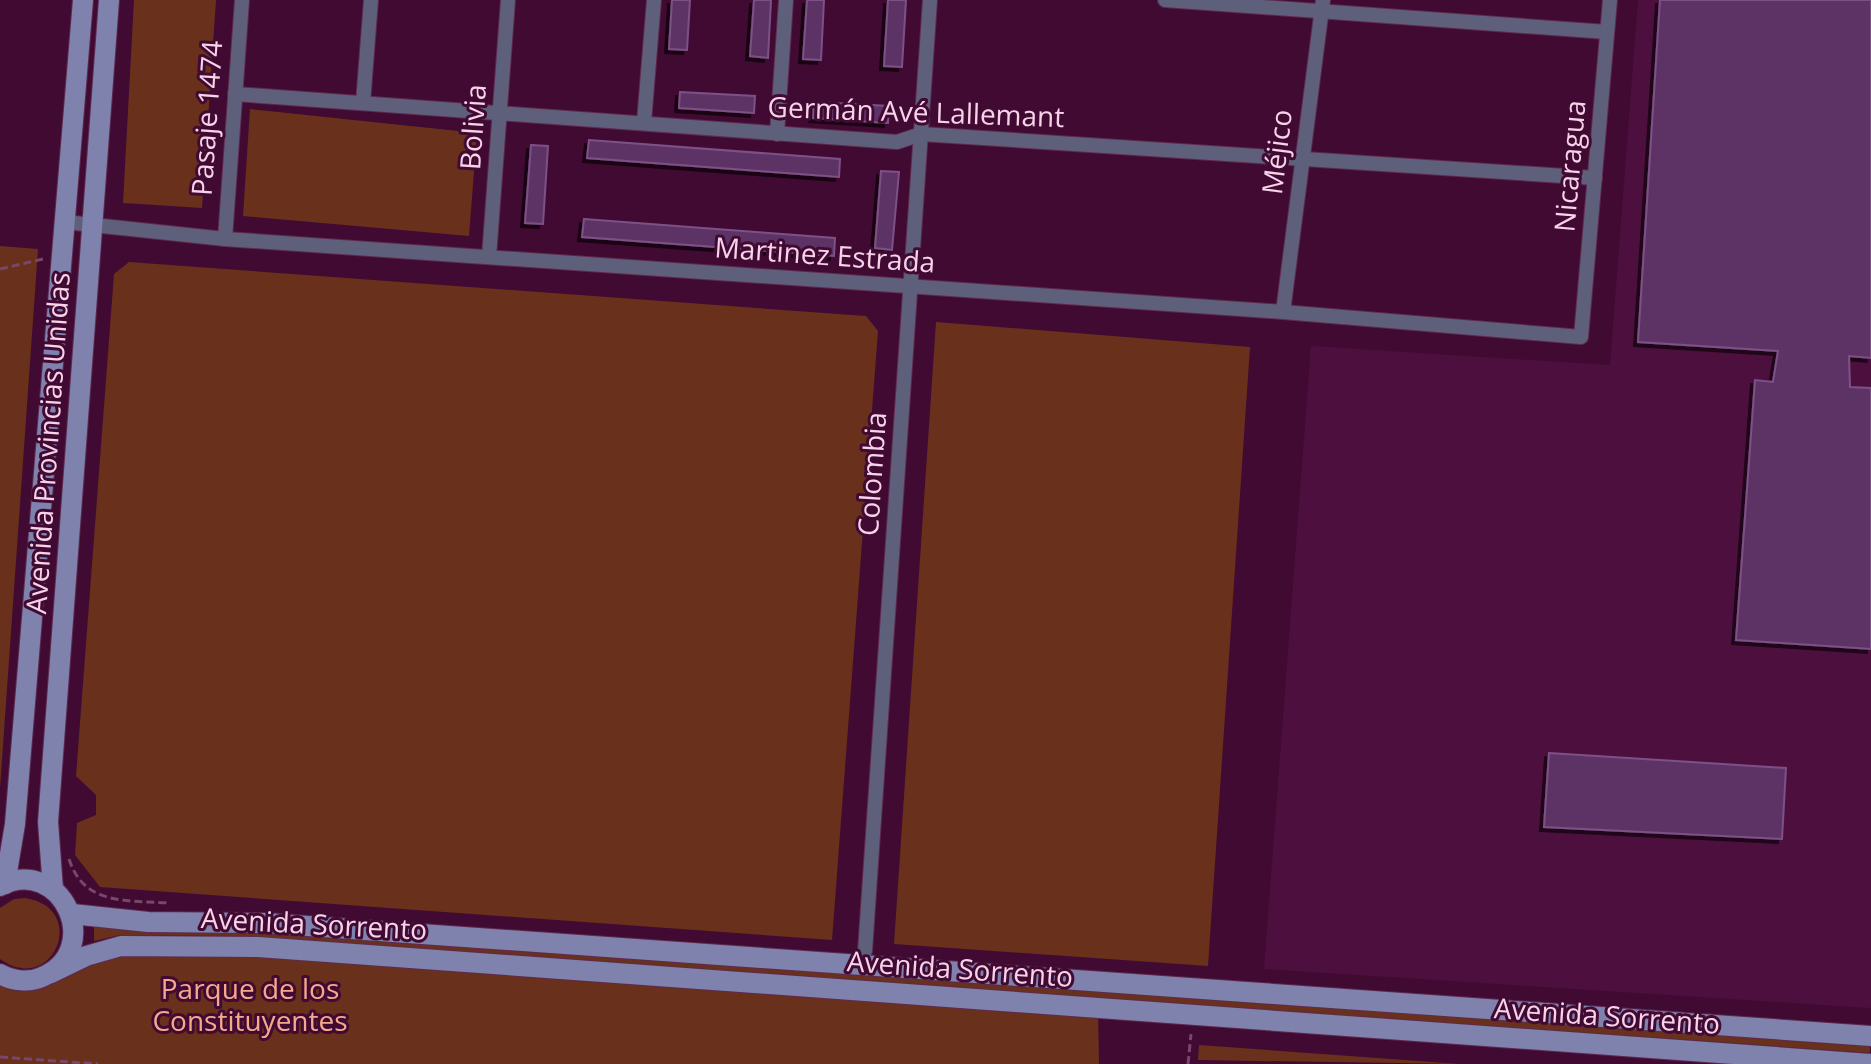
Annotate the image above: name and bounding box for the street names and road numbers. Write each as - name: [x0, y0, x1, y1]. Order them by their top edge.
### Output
- street label: Pasaje 1474: [182, 39, 230, 197]
- street label: Bolivia: [450, 83, 494, 171]
- street label: Germán Avé Lallemant: [767, 87, 1065, 135]
- street label: Nicaragua: [1544, 98, 1594, 233]
- street label: Méjico: [1252, 107, 1300, 197]
- street label: Martinez Estrada: [713, 227, 937, 281]
- street label: Avenida Provincias Unidas: [16, 271, 78, 615]
- street label: Colombia: [848, 411, 894, 537]
- street label: Avenida Sorrento: [200, 898, 428, 948]
- street label: Avenida Sorrento: [846, 941, 1074, 995]
- street label: Avenida Sorrento: [1493, 988, 1721, 1042]

